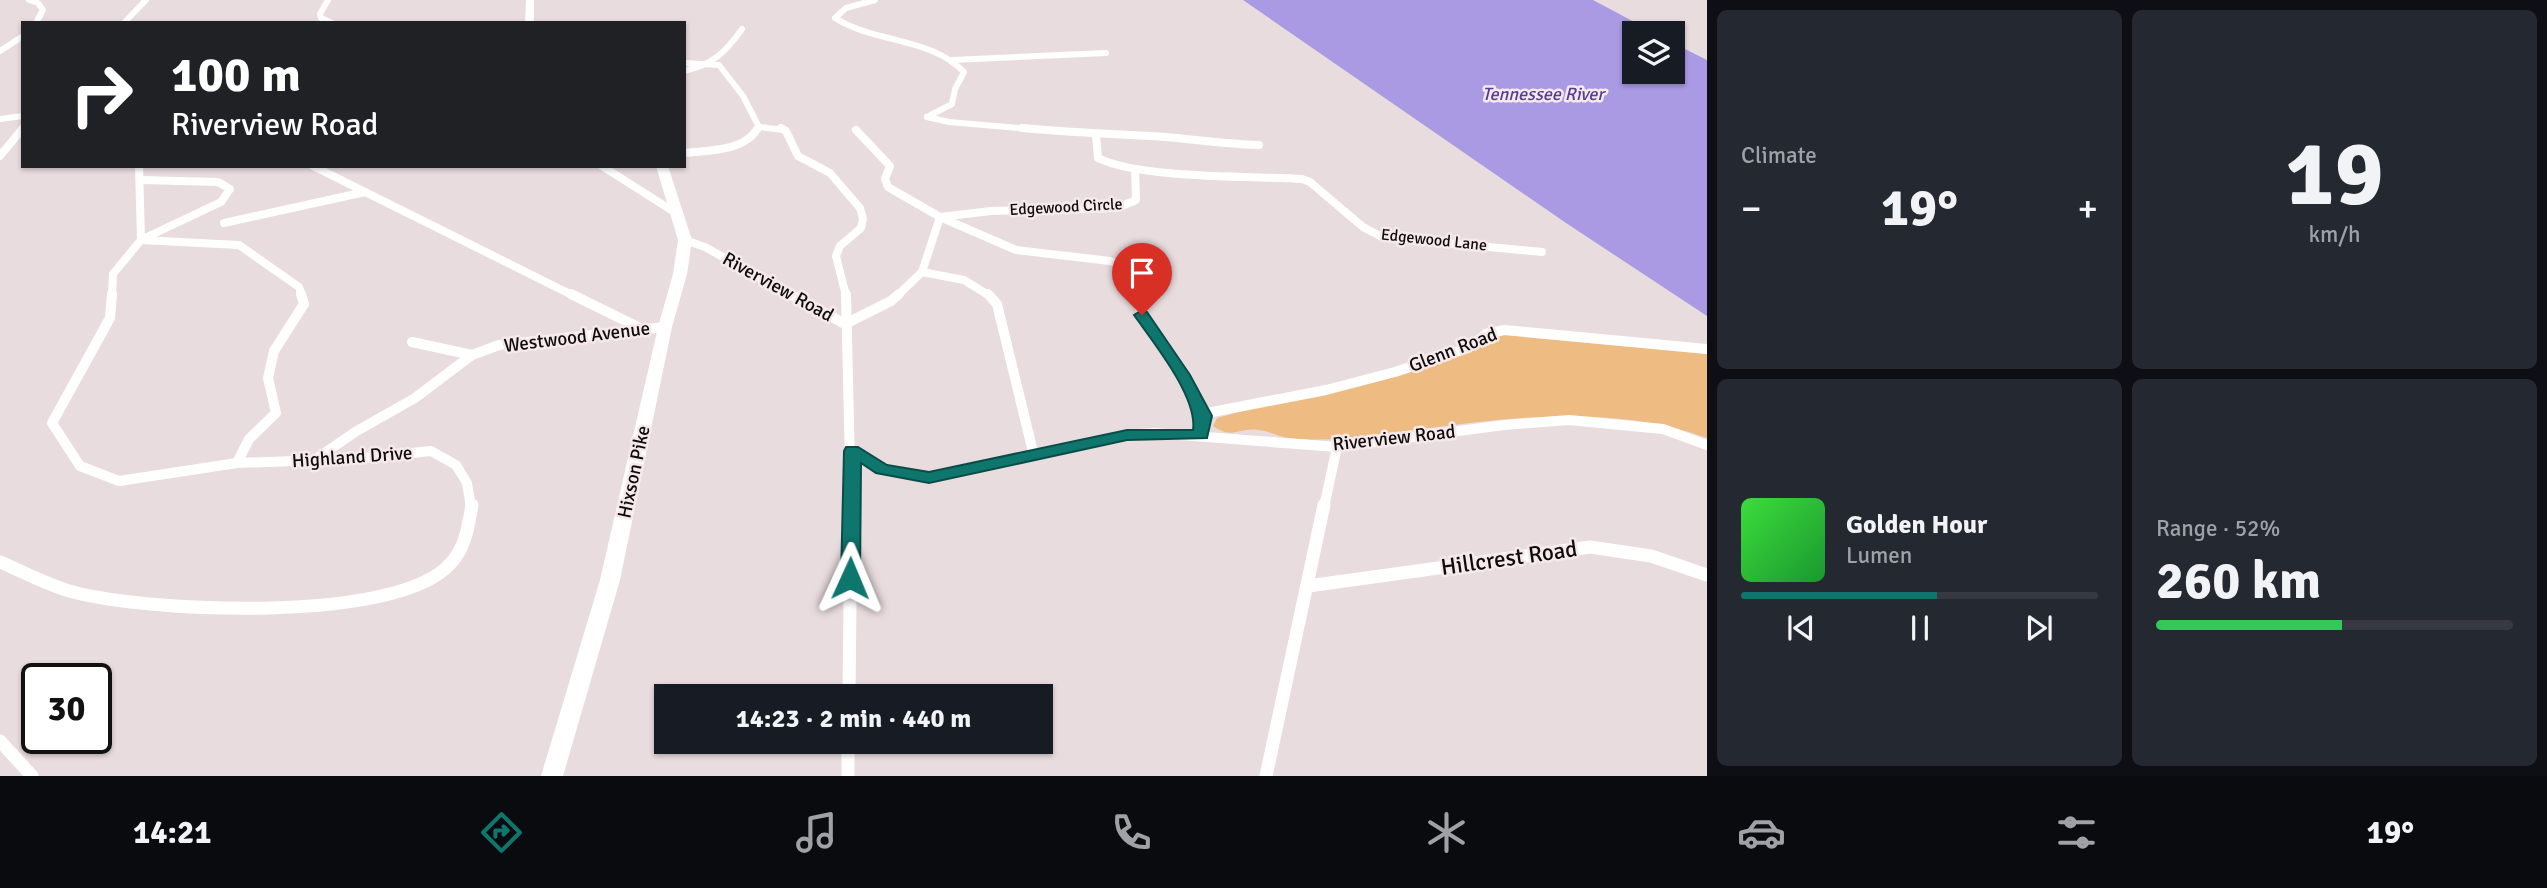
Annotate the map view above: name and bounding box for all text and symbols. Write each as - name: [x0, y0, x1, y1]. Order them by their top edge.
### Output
- map controls: [1622, 21, 1685, 84]
- button: layers: [1622, 21, 1685, 84]
- text: 100 m: [171, 45, 301, 105]
- icon: right: [56, 49, 147, 140]
- water label: Tennessee River: [1482, 83, 1606, 105]
- text: Riverview Road: [171, 105, 379, 144]
- text: 19: [2285, 118, 2384, 231]
- text: Climate: [1741, 141, 1817, 170]
- text: 19°: [1881, 176, 1958, 240]
- text: −: [1741, 185, 1762, 232]
- text: +: [2077, 185, 2098, 232]
- street label: Edgewood Circle: [1009, 194, 1123, 220]
- text: km/h: [2308, 220, 2361, 249]
- street label: Edgewood Lane: [1380, 224, 1488, 256]
- pin: [1112, 243, 1172, 315]
- street label: Riverview Road: [718, 247, 838, 327]
- icon: arrive: [1123, 254, 1161, 292]
- street label: Westwood Avenue: [503, 316, 651, 358]
- street label: Glenn Road: [1405, 322, 1501, 378]
- street label: Riverview Road: [1331, 420, 1457, 456]
- street label: Hixson Pike: [612, 424, 656, 520]
- street label: Highland Drive: [291, 441, 413, 473]
- text: Golden Hour: [1846, 509, 1987, 541]
- text: Range · 52%: [2156, 514, 2280, 543]
- street label: Hillcrest Road: [1439, 534, 1579, 582]
- position arrow: [813, 541, 887, 615]
- text: Lumen: [1846, 541, 1912, 570]
- text: 260 km: [2156, 549, 2321, 613]
- icon: previous: [1782, 609, 1820, 647]
- icon: pause: [1901, 609, 1939, 647]
- icon: next: [2020, 609, 2058, 647]
- speed limit sign: 30: [21, 663, 112, 754]
- text: 14:23 · 2 min · 440 m: [736, 703, 971, 735]
- icon: directions: [477, 808, 526, 857]
- icon: music: [792, 808, 841, 857]
- icon: phone: [1107, 808, 1156, 857]
- icon: climate: [1422, 808, 1471, 857]
- icon: car: [1737, 808, 1786, 857]
- icon: filters: [2052, 808, 2101, 857]
- text: 14:21: [133, 813, 211, 852]
- text: 19°: [2367, 813, 2414, 852]

